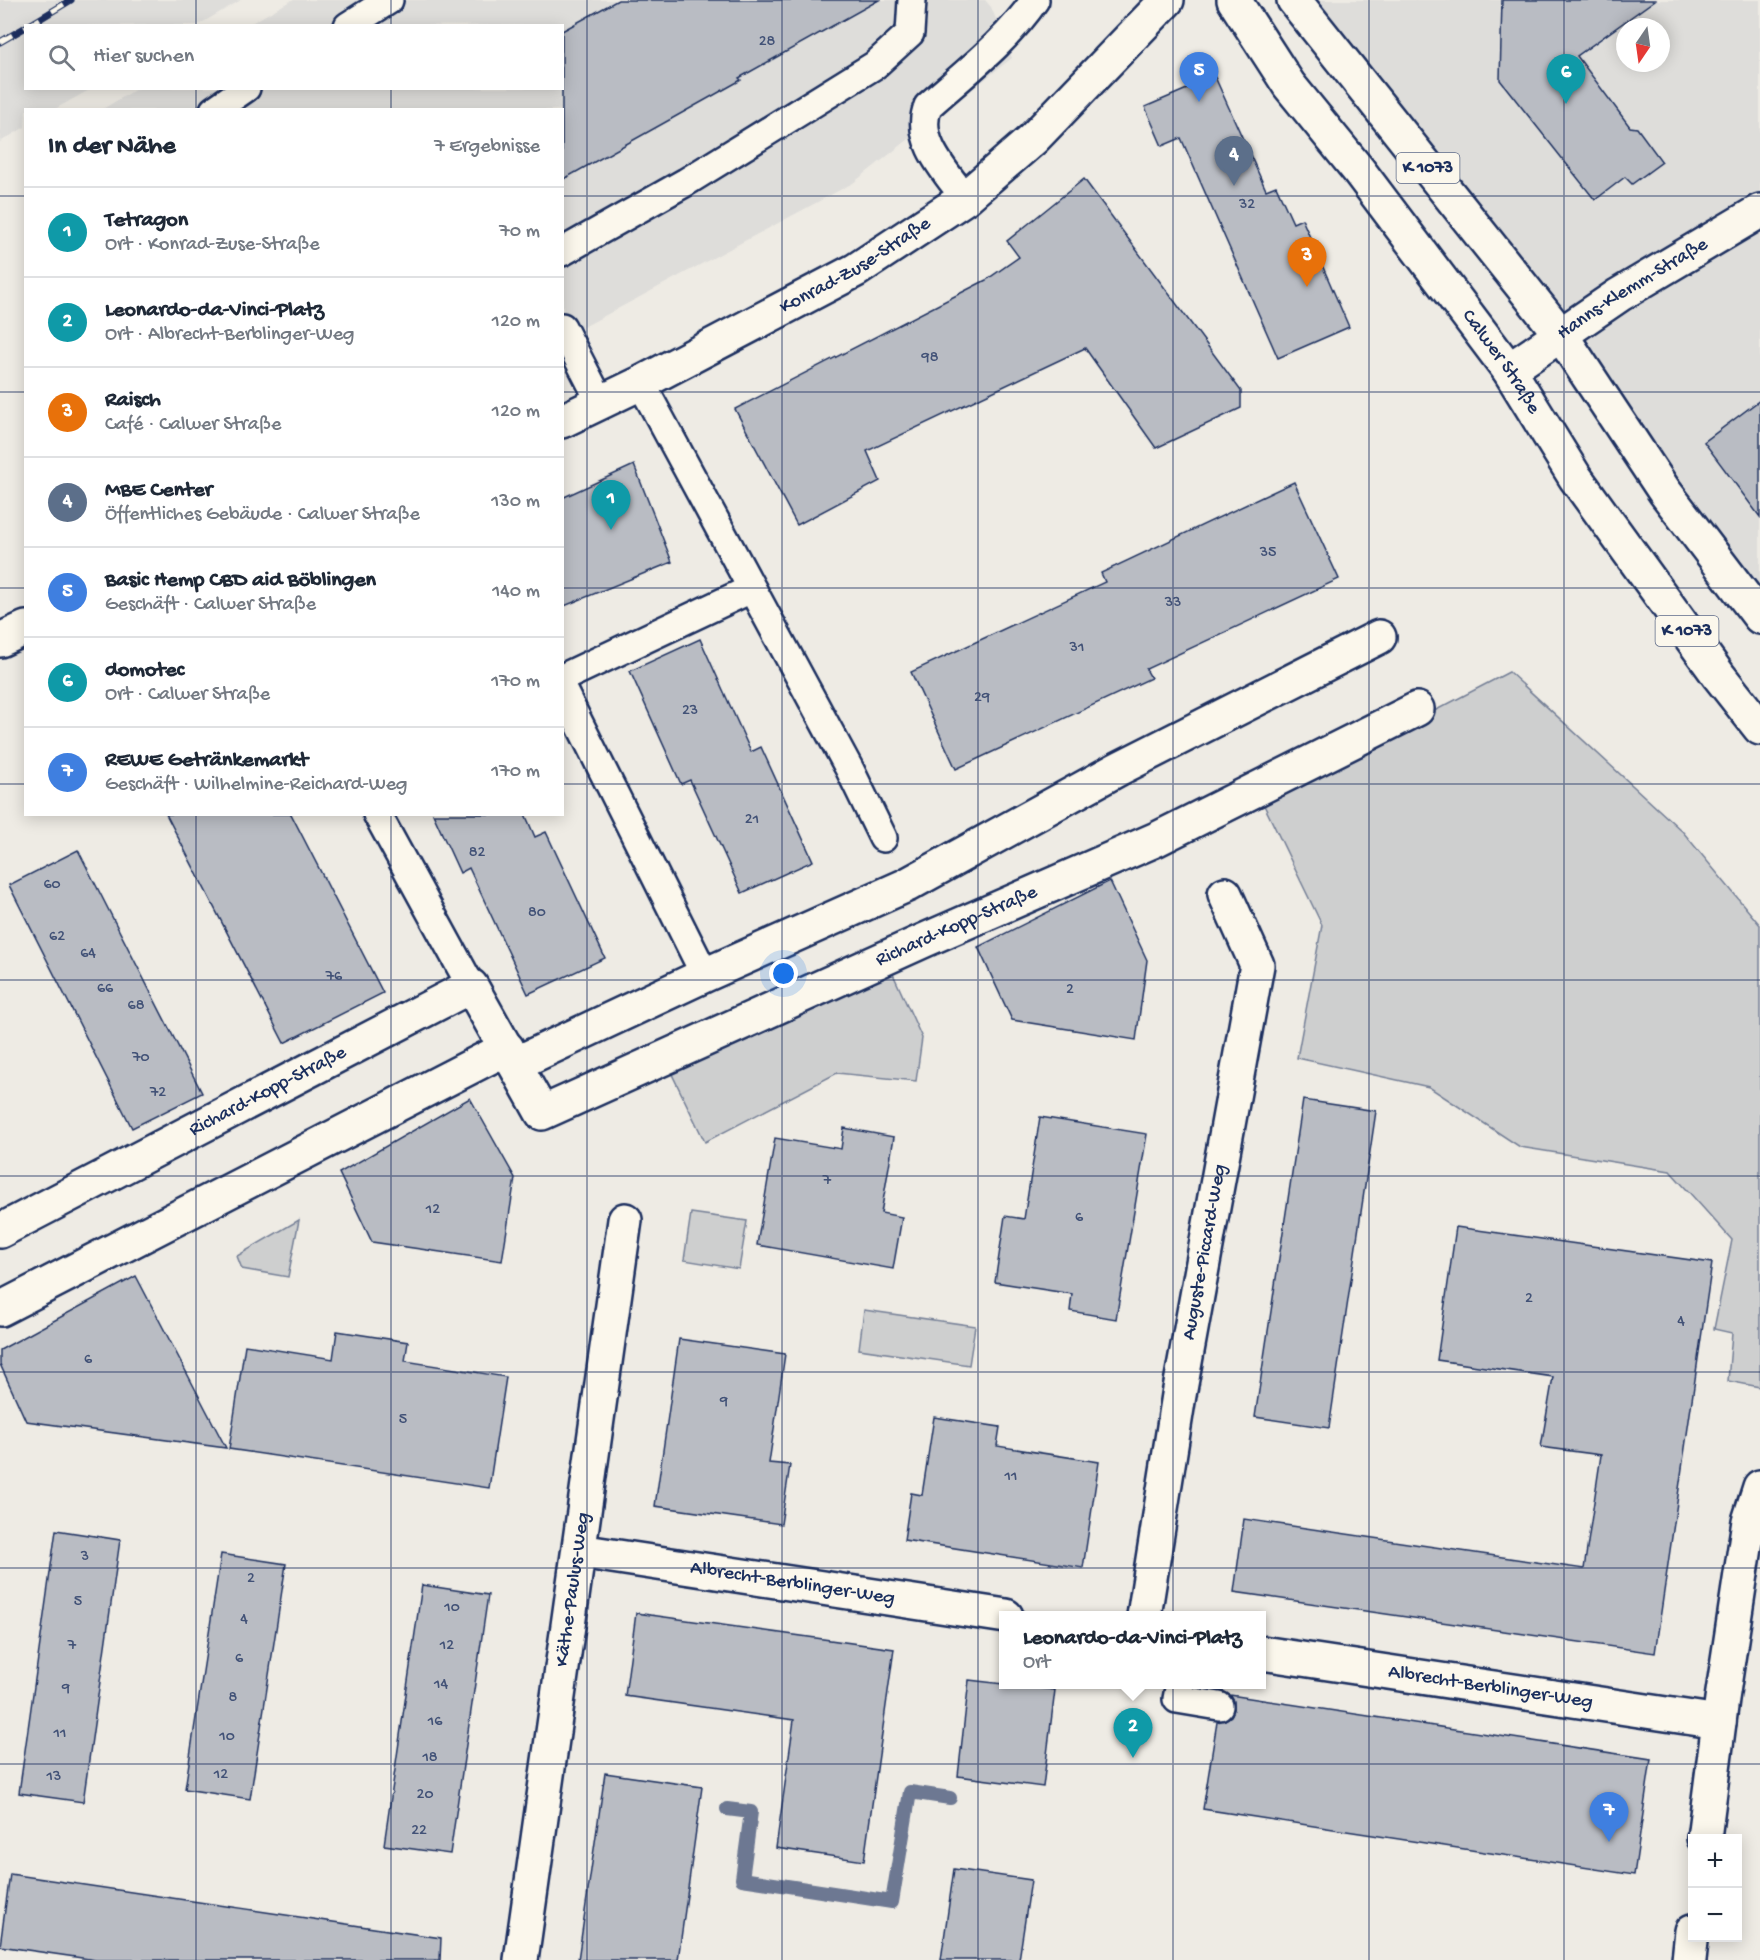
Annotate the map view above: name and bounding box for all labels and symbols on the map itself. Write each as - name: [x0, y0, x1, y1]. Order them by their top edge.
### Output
- north arrow: [1616, 18, 1670, 72]
- house number: 28: [759, 33, 776, 52]
- pin: 5: [1180, 52, 1218, 102]
- pin: 6: [1546, 54, 1586, 104]
- pin: 4: [1214, 136, 1254, 186]
- road number: K 1073: [1396, 153, 1460, 183]
- house number: 32: [1238, 196, 1255, 215]
- street label: Konrad-Zuse-Straße: [776, 212, 936, 319]
- street label: Hanns-Klemm-Straße: [1553, 233, 1713, 345]
- pin: 3: [1288, 238, 1326, 287]
- street label: Calwer Straße: [1456, 305, 1545, 419]
- house number: 98: [921, 349, 939, 368]
- pin: 1: [592, 480, 630, 530]
- house number: 35: [1259, 544, 1276, 563]
- house number: 33: [1164, 594, 1181, 613]
- road number: K 1073: [1656, 616, 1718, 646]
- house number: 31: [1069, 639, 1084, 658]
- house number: 29: [974, 689, 990, 708]
- house number: 23: [682, 702, 698, 721]
- house number: 21: [745, 811, 759, 830]
- house number: 82: [469, 844, 485, 863]
- house number: 60: [43, 876, 61, 895]
- street label: Richard-Kopp-Straße: [872, 881, 1042, 972]
- house number: 80: [528, 904, 546, 923]
- house number: 62: [49, 928, 65, 947]
- house number: 64: [80, 945, 96, 964]
- your location: [769, 959, 798, 988]
- house number: 76: [325, 968, 343, 987]
- house number: 66: [97, 980, 114, 999]
- house number: 2: [1066, 981, 1074, 1000]
- house number: 68: [128, 997, 145, 1016]
- street label: Richard-Kopp-Straße: [185, 1041, 351, 1142]
- house number: 70: [131, 1049, 150, 1068]
- house number: 72: [149, 1084, 166, 1103]
- street label: Auguste-Piccard-Weg: [1178, 1162, 1232, 1342]
- house number: 7: [822, 1172, 832, 1191]
- house number: 12: [425, 1201, 440, 1220]
- house number: 6: [1075, 1209, 1084, 1228]
- house number: 2: [1525, 1290, 1533, 1309]
- house number: 4: [1677, 1313, 1685, 1332]
- house number: 6: [84, 1351, 93, 1370]
- house number: 9: [719, 1393, 728, 1412]
- house number: 5: [399, 1411, 407, 1430]
- house number: 11: [1004, 1468, 1017, 1487]
- street label: Käthe-Paulus-Weg: [551, 1511, 595, 1668]
- house number: 3: [80, 1548, 89, 1567]
- street label: Albrecht-Berblinger-Weg: [689, 1557, 896, 1610]
- house number: 2: [247, 1570, 255, 1589]
- house number: 5: [74, 1593, 82, 1612]
- house number: 10: [443, 1599, 460, 1618]
- house number: 4: [240, 1611, 248, 1630]
- house number: 7: [67, 1637, 77, 1656]
- house number: 12: [439, 1637, 454, 1656]
- house number: 6: [235, 1650, 244, 1669]
- street label: Albrecht-Berblinger-Weg: [1387, 1661, 1594, 1714]
- house number: 14: [433, 1676, 448, 1695]
- house number: 9: [61, 1680, 70, 1699]
- house number: 8: [229, 1689, 238, 1708]
- pin: 2: [1114, 1708, 1152, 1758]
- house number: 16: [427, 1713, 443, 1732]
- house number: 11: [53, 1725, 66, 1744]
- house number: 10: [218, 1728, 235, 1747]
- house number: 18: [421, 1749, 438, 1768]
- house number: 12: [213, 1766, 228, 1785]
- house number: 13: [46, 1768, 61, 1787]
- house number: 20: [417, 1786, 433, 1805]
- pin: 7: [1590, 1792, 1628, 1842]
- house number: 22: [411, 1822, 427, 1841]

